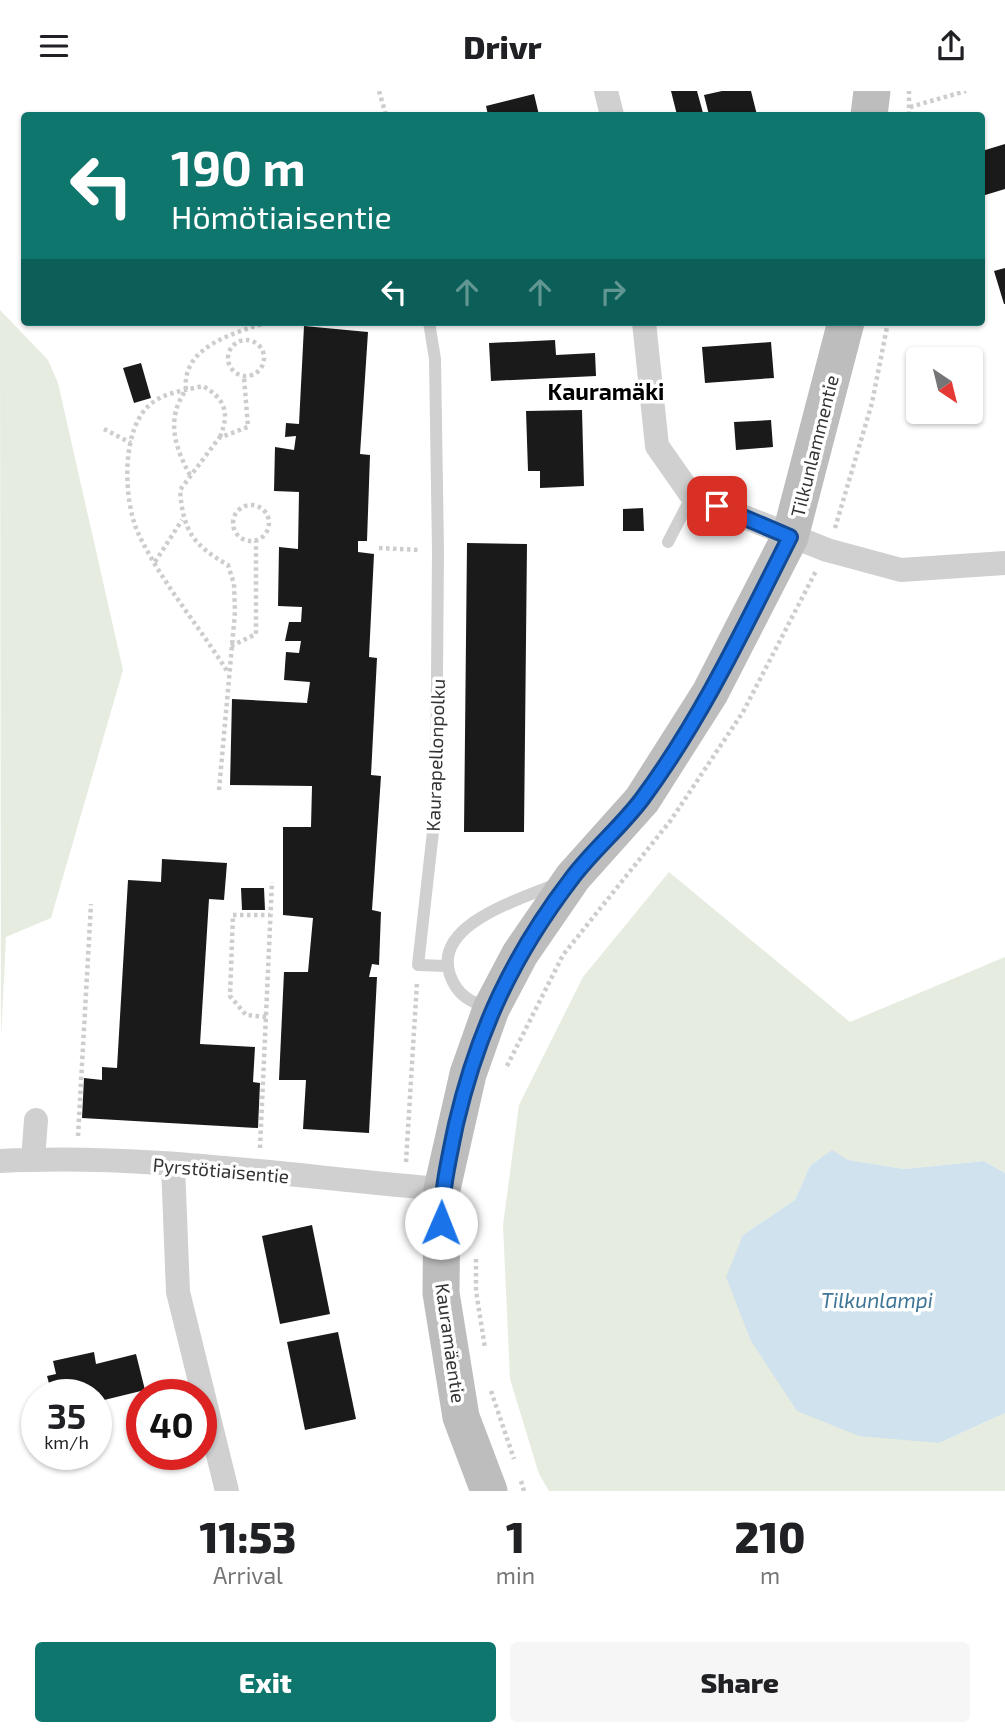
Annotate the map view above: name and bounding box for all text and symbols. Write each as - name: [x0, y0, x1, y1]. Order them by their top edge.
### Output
- icon: menu: [35, 27, 73, 65]
- text: Drivr: [463, 27, 542, 65]
- icon: share: [932, 27, 970, 65]
- text: 190 m: [171, 137, 306, 196]
- icon: left: [56, 140, 147, 231]
- text: Hömötiaisentie: [171, 197, 392, 235]
- icon: left: [375, 273, 413, 311]
- icon: ahead: [448, 273, 486, 311]
- icon: ahead: [521, 273, 559, 311]
- icon: right: [594, 273, 632, 311]
- north arrow: [906, 347, 984, 423]
- map controls: [906, 347, 983, 424]
- street label: Tilkunlammentie: [785, 373, 843, 519]
- district label: Kauramäki: [548, 377, 664, 405]
- pin: [687, 476, 747, 536]
- icon: arrive: [698, 487, 736, 525]
- street label: Kaurapellonpolku: [421, 678, 449, 832]
- street label: Pyrstötiaisentie: [152, 1153, 290, 1187]
- position arrow: [404, 1186, 478, 1260]
- street label: Kauramäentie: [431, 1281, 471, 1405]
- water label: Tilkunlampi: [821, 1287, 933, 1312]
- speed limit sign: 40: [126, 1379, 217, 1470]
- text: 35: [47, 1394, 86, 1436]
- text: km/h: [44, 1431, 89, 1453]
- text: 11:53: [200, 1511, 296, 1561]
- text: 1: [506, 1511, 525, 1561]
- text: 210: [735, 1511, 805, 1561]
- text: Arrival: [213, 1561, 283, 1589]
- text: min: [496, 1561, 535, 1589]
- text: m: [760, 1561, 780, 1589]
- button: Exit: [35, 1642, 496, 1722]
- button: Share: [510, 1642, 970, 1722]

